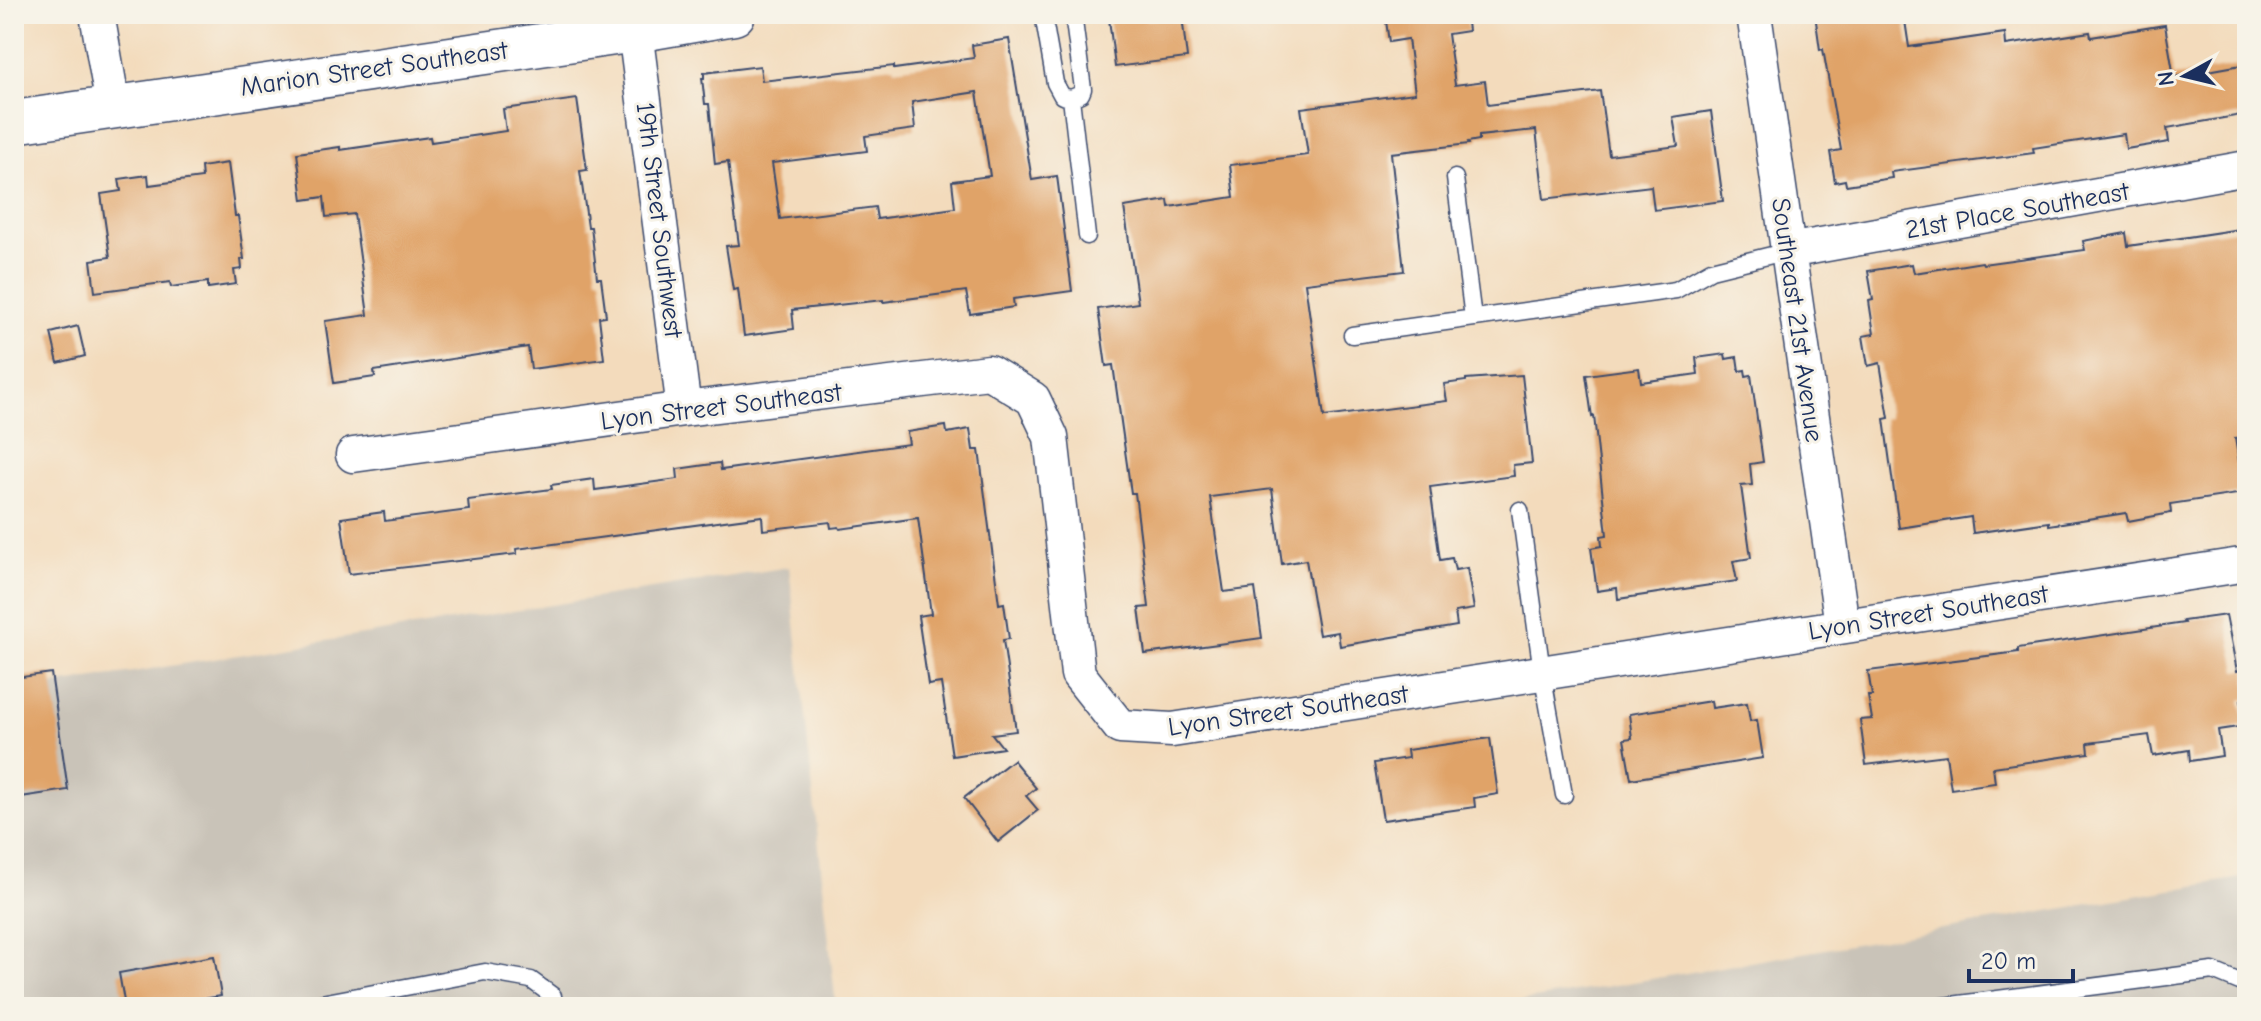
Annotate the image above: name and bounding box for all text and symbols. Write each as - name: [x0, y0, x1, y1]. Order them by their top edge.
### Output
- street label: Marion Street Southeast: [239, 35, 511, 103]
- north arrow: [2145, 36, 2225, 116]
- text: N: [2152, 70, 2180, 88]
- street label: 19th Street Southwest: [630, 101, 689, 341]
- street label: 21st Place Southeast: [1903, 176, 2133, 245]
- street label: Southeast 21st Avenue: [1765, 196, 1829, 444]
- street label: Lyon Street Southeast: [599, 377, 845, 437]
- street label: Lyon Street Southeast: [1806, 579, 2052, 647]
- street label: Lyon Street Southeast: [1166, 679, 1412, 743]
- scale bar: [1969, 933, 2073, 983]
- text: 20 m: [1981, 947, 2036, 975]

